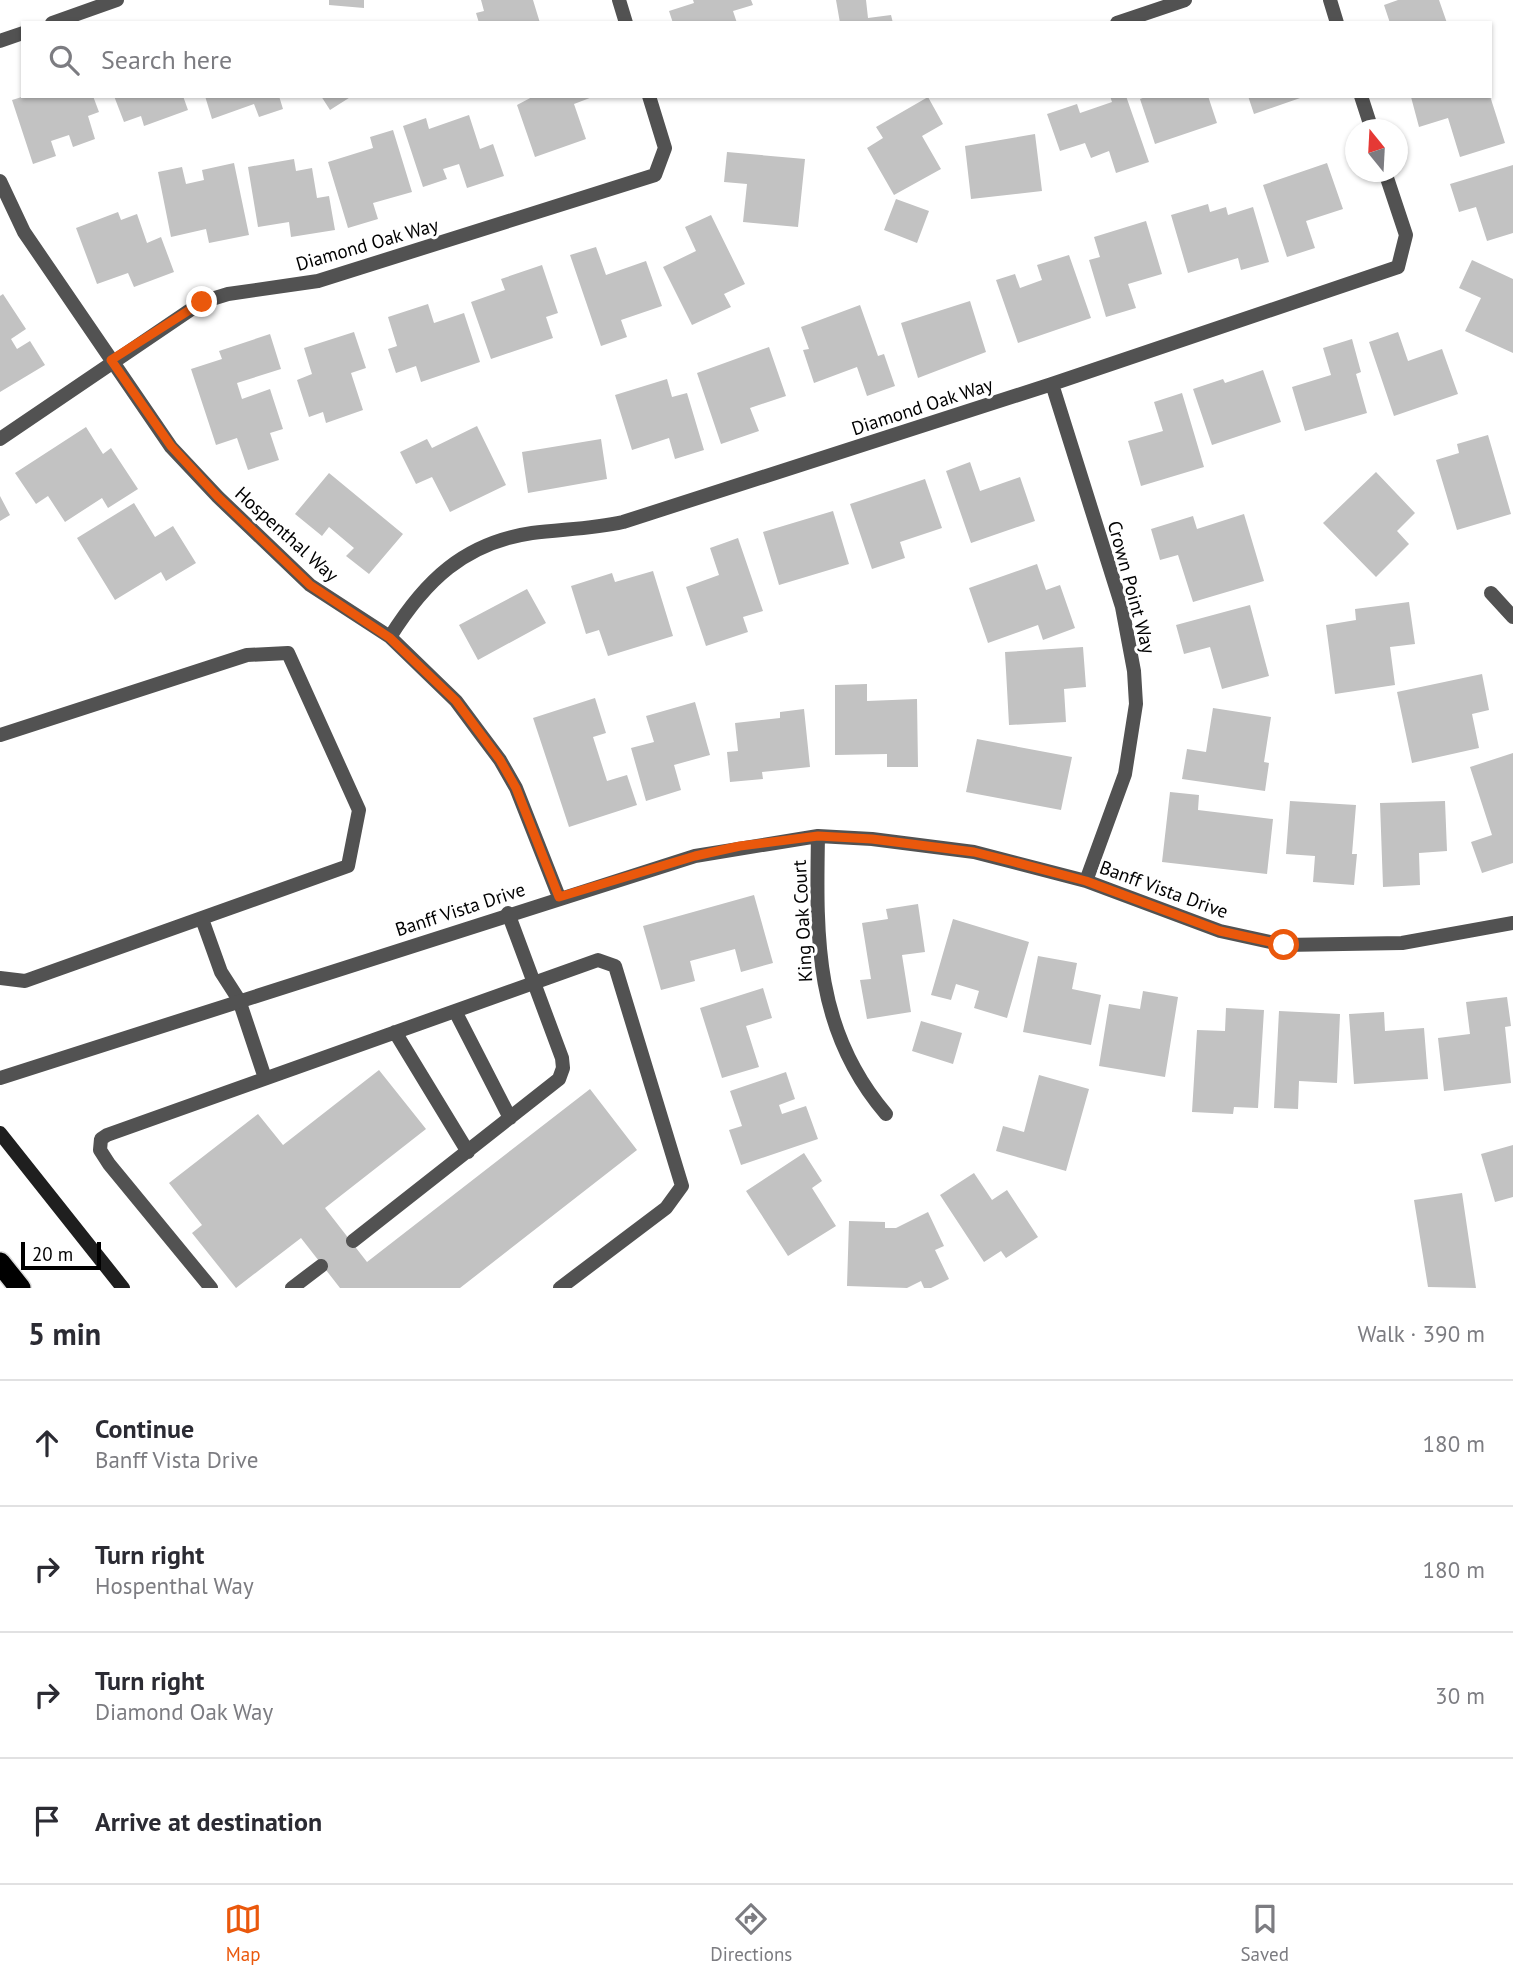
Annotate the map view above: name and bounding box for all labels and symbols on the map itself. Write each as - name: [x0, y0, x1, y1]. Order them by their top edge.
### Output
- north arrow: [1345, 119, 1408, 182]
- street label: Diamond Oak Way: [293, 212, 441, 276]
- route end: [186, 286, 217, 317]
- street label: Diamond Oak Way: [848, 372, 996, 440]
- street label: Hospenthal Way: [230, 481, 344, 587]
- street label: Crown Point Way: [1103, 518, 1161, 656]
- street label: Banff Vista Drive: [1096, 855, 1232, 923]
- street label: King Oak Court: [787, 859, 817, 983]
- street label: Banff Vista Drive: [392, 877, 528, 941]
- route start: [1268, 929, 1299, 960]
- scale bar: [21, 1239, 102, 1271]

